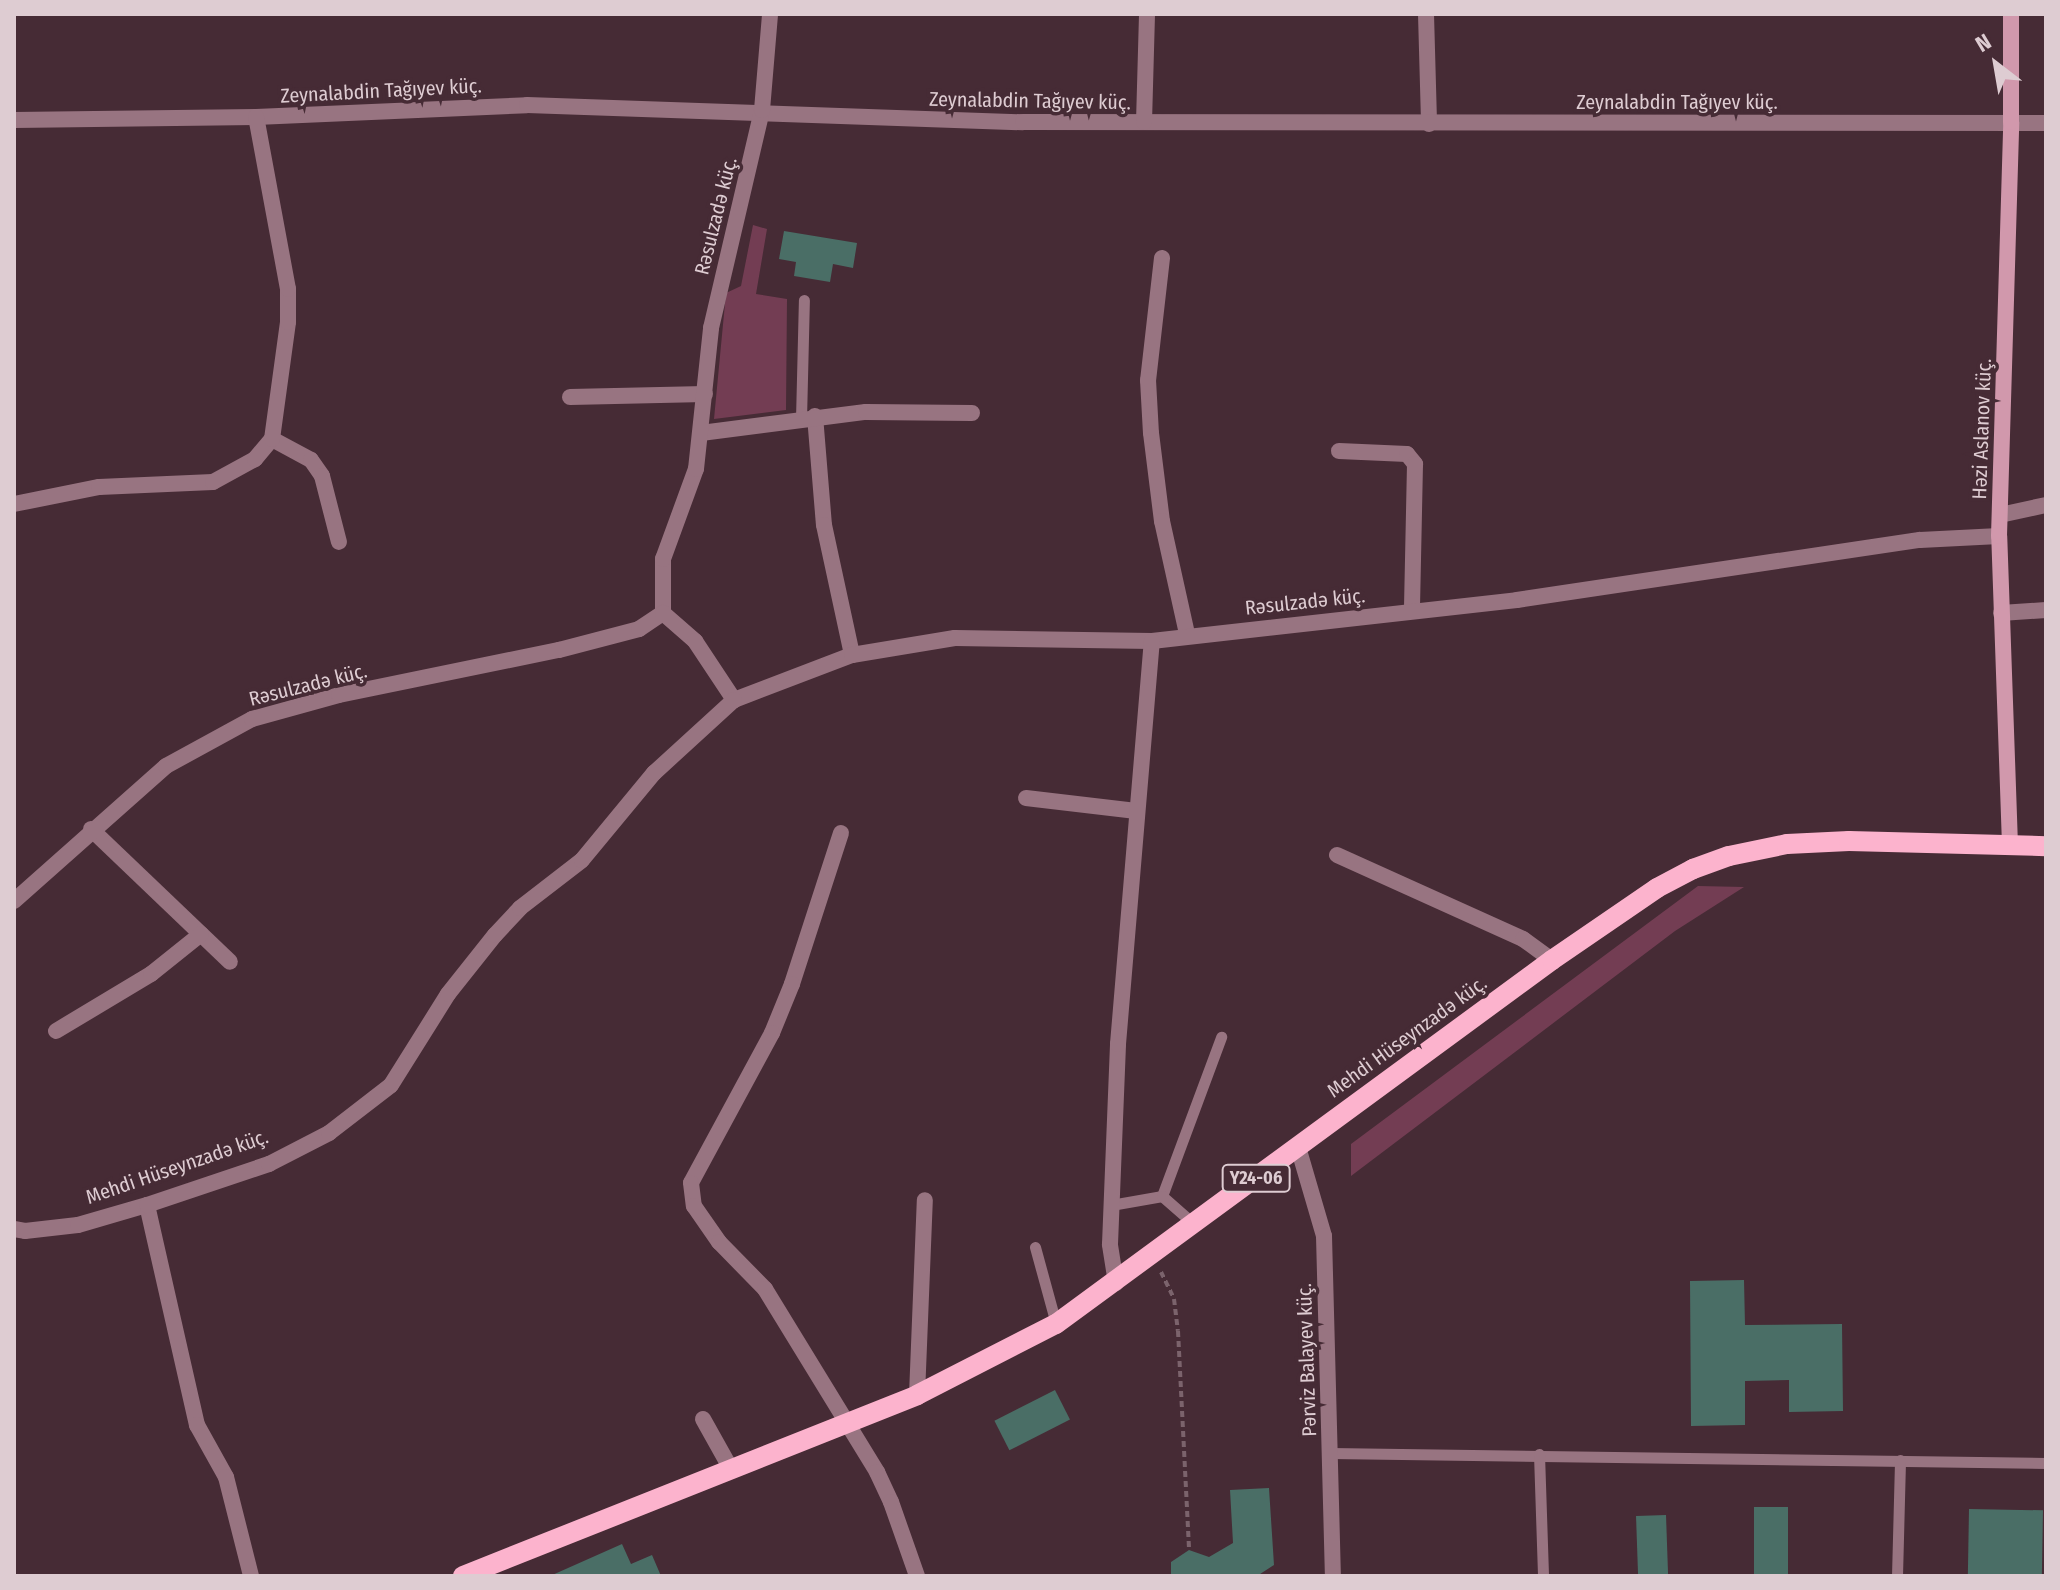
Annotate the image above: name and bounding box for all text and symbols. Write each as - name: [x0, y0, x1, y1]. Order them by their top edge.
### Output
- north arrow: [1956, 24, 2036, 104]
- text: N: [1971, 28, 1996, 58]
- street label: Zeynalabdin Tağıyev küç.: [280, 74, 482, 108]
- street label: Zeynalabdin Tağıyev küç.: [929, 87, 1131, 115]
- street label: Zeynalabdin Tağıyev küç.: [1576, 90, 1778, 114]
- street label: Rəsulzadə küç.: [690, 155, 742, 277]
- street label: Həzi Aslanov küç.: [1968, 358, 1996, 500]
- street label: Rəsulzadə küç.: [1244, 584, 1366, 620]
- street label: Rəsulzadə küç.: [247, 659, 369, 711]
- street label: Mehdi Hüseynzadə küç.: [1323, 971, 1491, 1103]
- street label: Mehdi Hüseynzadə küç.: [83, 1125, 271, 1209]
- road number: Y24-06: [1220, 1164, 1292, 1192]
- street label: Pərviz Balayev küç.: [1292, 1283, 1322, 1437]

